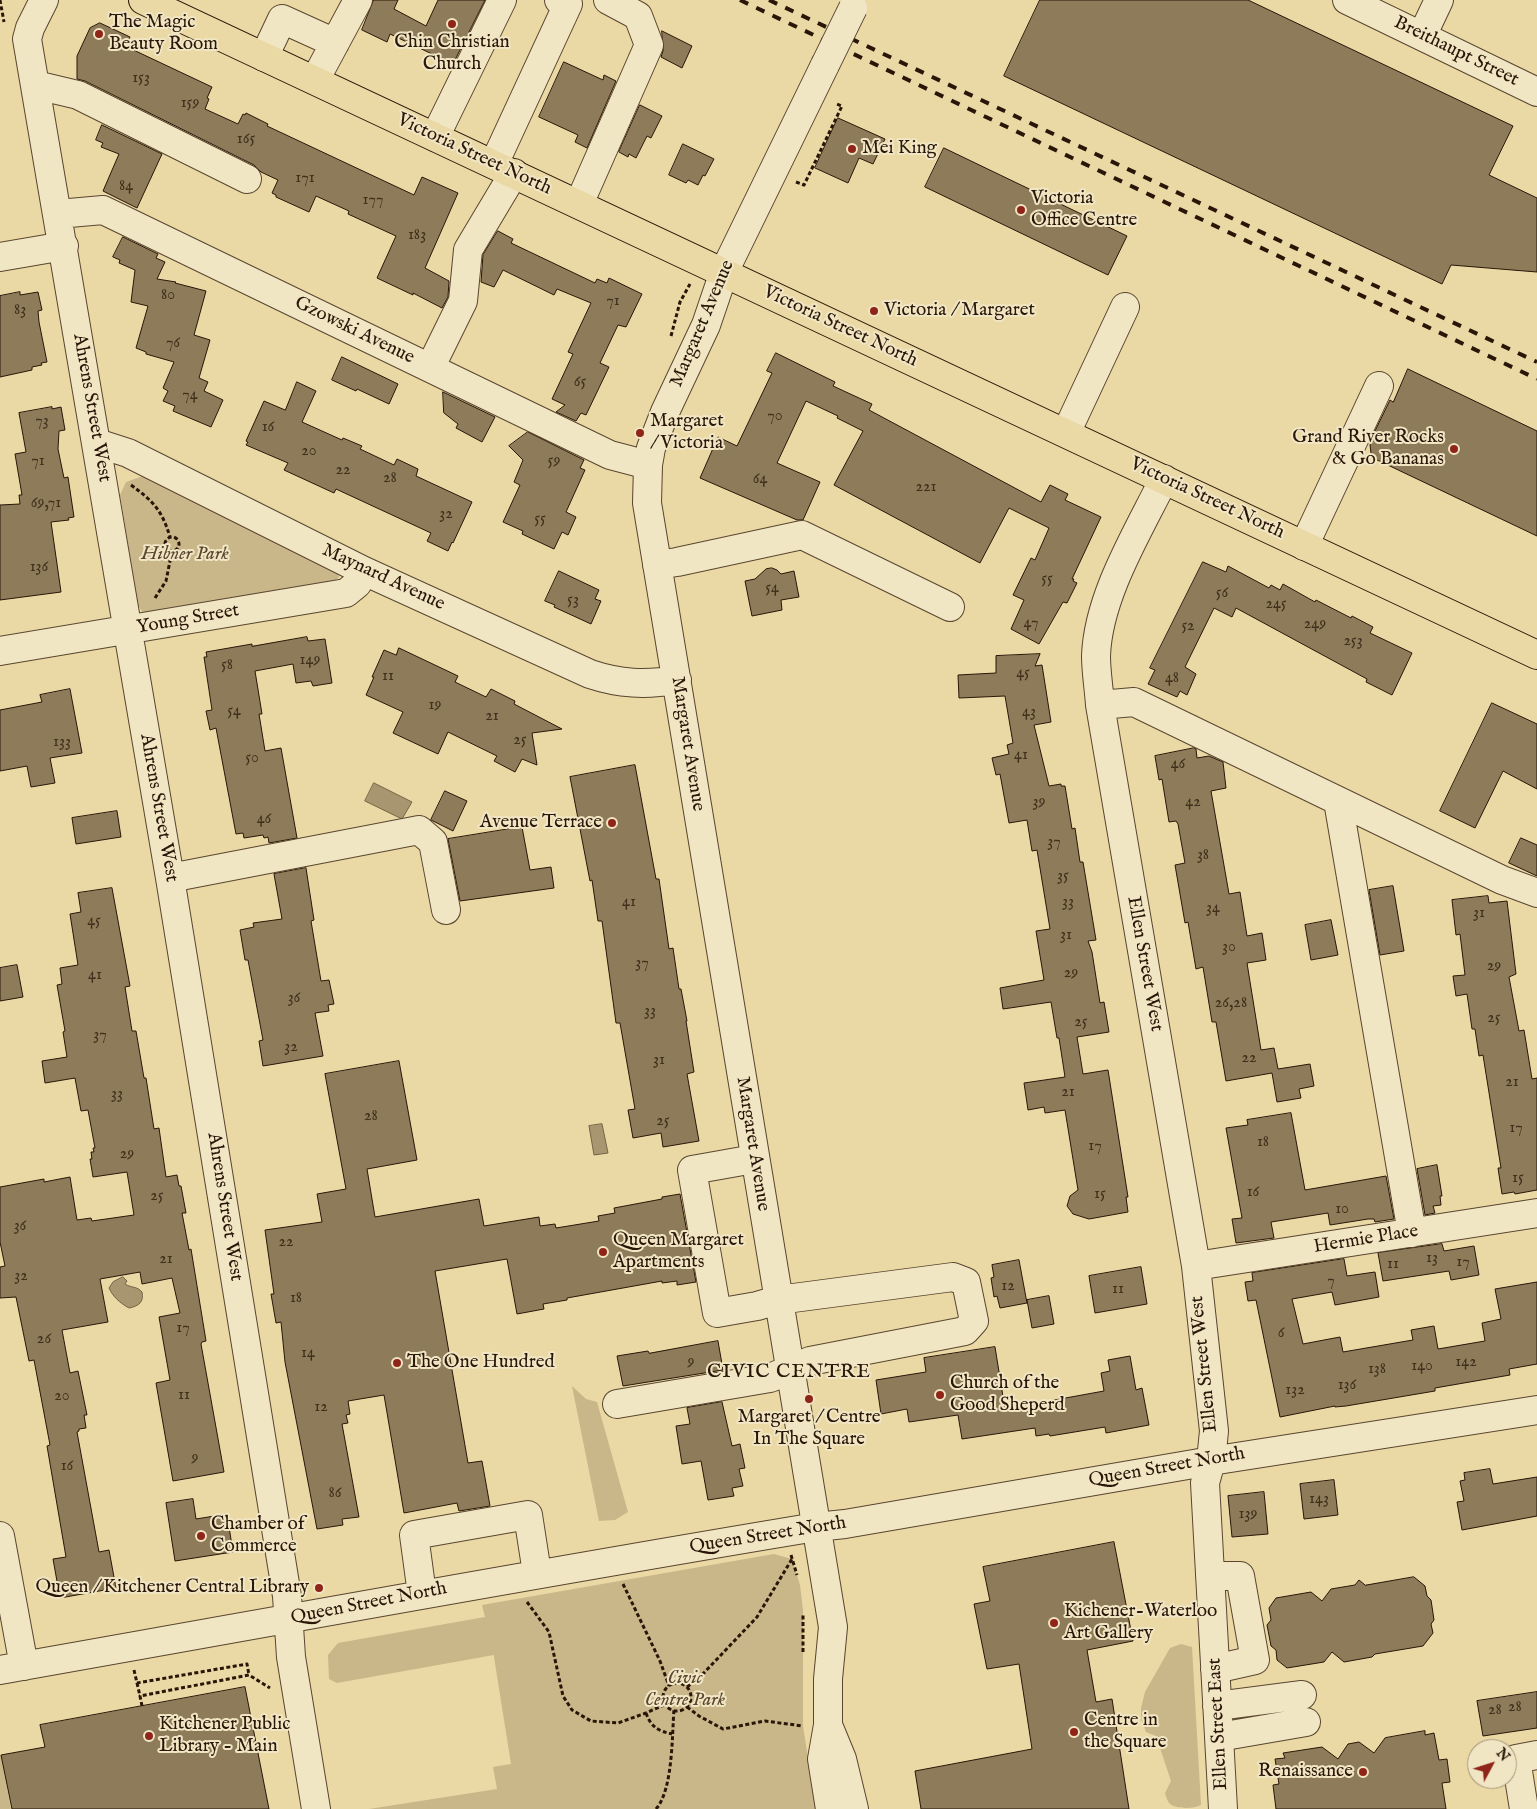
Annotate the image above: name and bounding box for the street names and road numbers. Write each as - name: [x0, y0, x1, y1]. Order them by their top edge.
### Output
- street label: Breithaupt Street: [1390, 12, 1522, 92]
- street label: Victoria Street North: [393, 109, 555, 201]
- street label: Margaret Avenue: [666, 257, 740, 391]
- street label: Victoria Street North: [759, 281, 921, 373]
- street label: Gzowski Avenue: [290, 292, 418, 370]
- street label: Ahrens Street West: [67, 332, 115, 484]
- street label: Victoria Street North: [1126, 453, 1288, 545]
- street label: Maynard Avenue: [318, 540, 448, 616]
- street label: Young Street: [135, 600, 241, 640]
- street label: Margaret Avenue: [665, 675, 709, 813]
- street label: Ahrens Street West: [134, 732, 182, 884]
- street label: Ellen Street West: [1121, 895, 1167, 1033]
- street label: Margaret Avenue: [730, 1075, 774, 1213]
- street label: Ahrens Street West: [201, 1131, 247, 1283]
- street label: Hermie Place: [1312, 1220, 1420, 1260]
- street label: Ellen Street West: [1187, 1295, 1223, 1433]
- street label: Queen Street North: [1087, 1443, 1247, 1493]
- street label: Queen Street North: [688, 1512, 848, 1560]
- street label: Queen Street North: [289, 1578, 449, 1630]
- street label: Ellen Street East: [1204, 1657, 1234, 1791]

